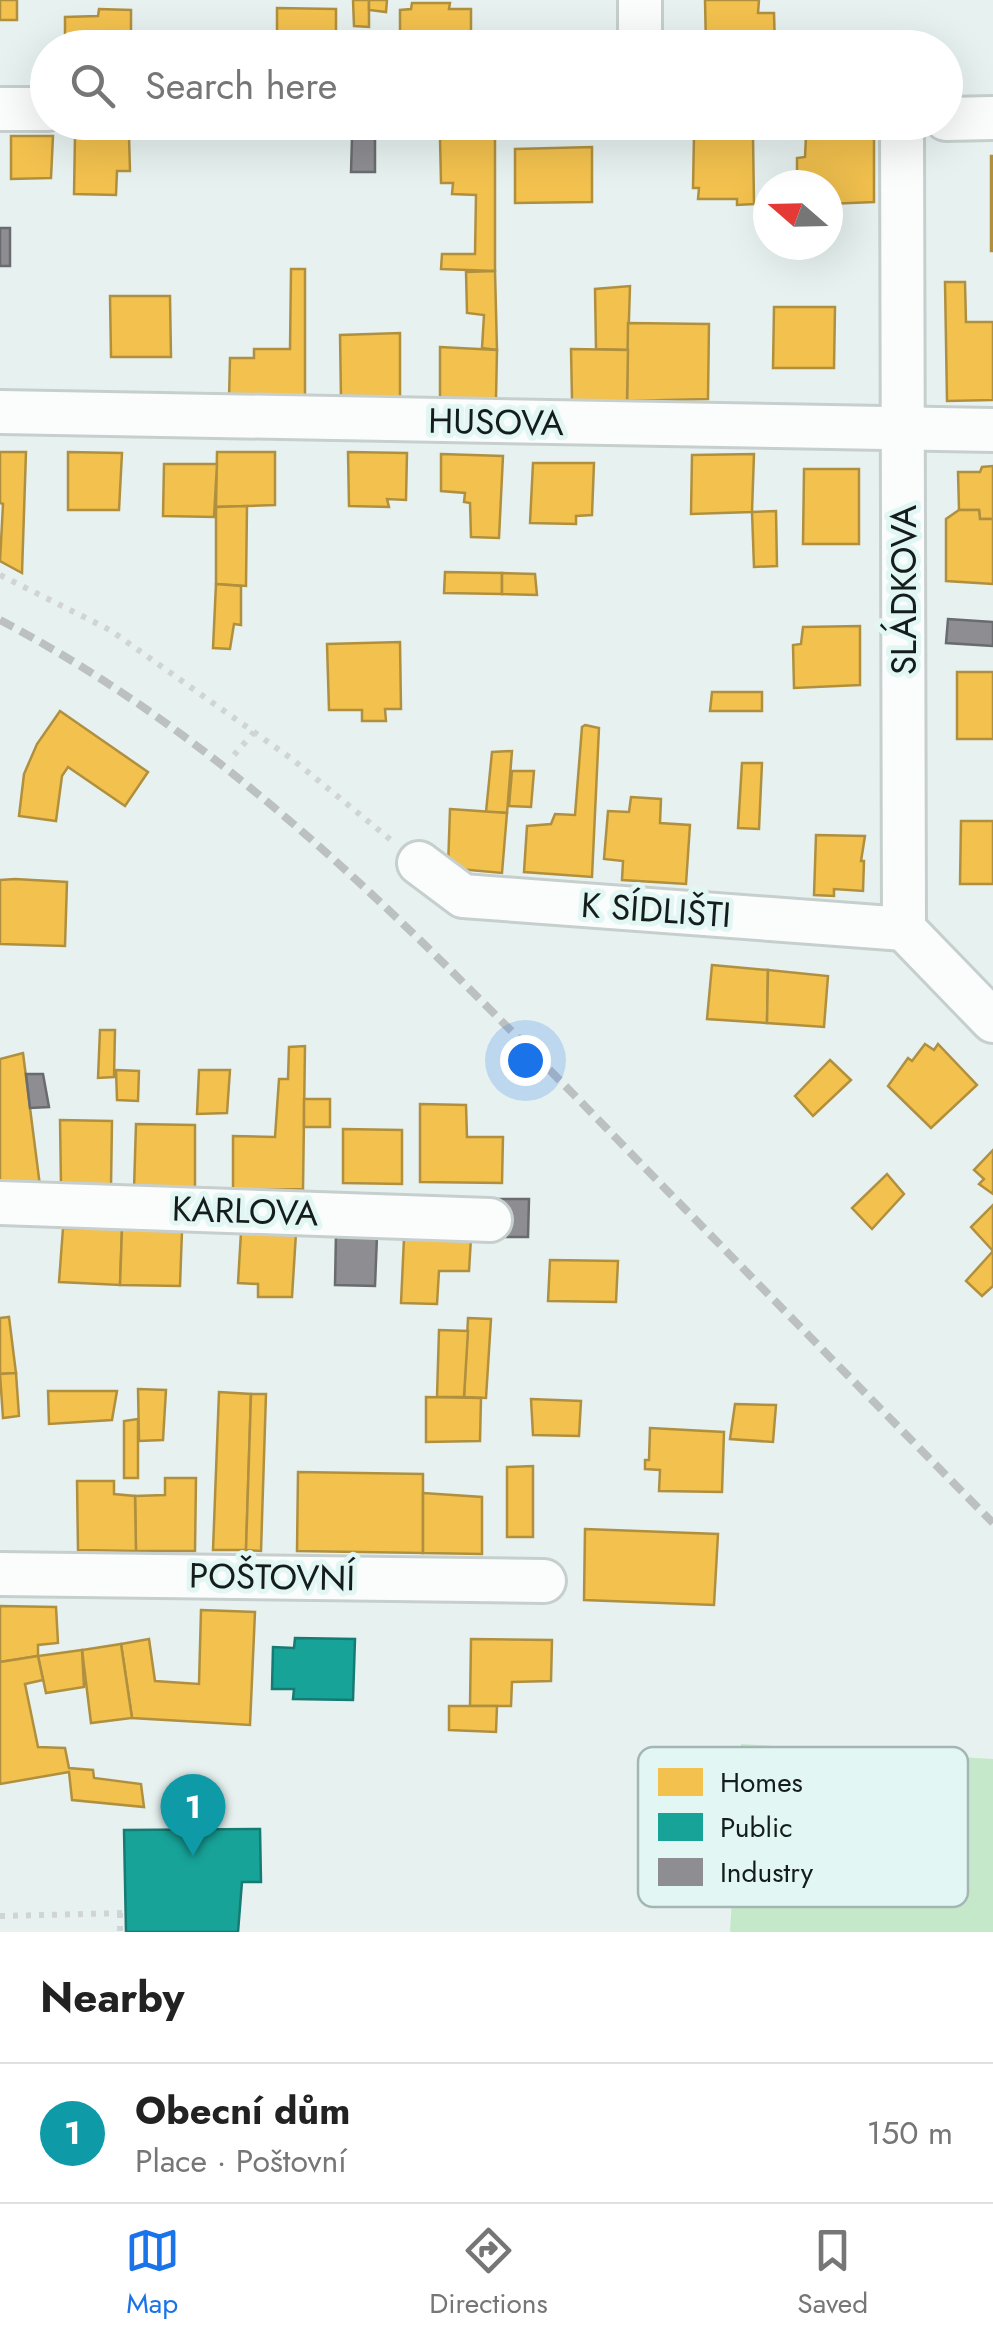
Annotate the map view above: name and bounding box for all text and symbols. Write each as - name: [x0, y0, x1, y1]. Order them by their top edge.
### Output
- search box: [30, 30, 963, 140]
- icon: search: [65, 58, 120, 113]
- text: Search here: [145, 58, 337, 113]
- north arrow: [753, 170, 843, 260]
- street label: HUSOVA: [428, 396, 564, 448]
- street label: SLÁDKOVA: [879, 505, 929, 675]
- street label: K SÍDLIŠTI: [579, 880, 733, 940]
- your location: [500, 1035, 551, 1086]
- street label: KARLOVA: [171, 1183, 319, 1239]
- street label: POŠTOVNÍ: [189, 1551, 356, 1603]
- legend: [638, 1747, 968, 1907]
- text: Homes: [720, 1762, 803, 1803]
- pin: 1: [160, 1774, 226, 1856]
- text: Public: [720, 1807, 793, 1848]
- text: Industry: [720, 1852, 814, 1893]
- text: Nearby: [40, 1967, 184, 2028]
- text: Obecní dům: [135, 2083, 350, 2138]
- text: 1: [64, 2110, 81, 2156]
- text: 150 m: [867, 2110, 953, 2156]
- text: Place · Poštovní: [135, 2138, 347, 2184]
- tab: Map: [125, 2223, 180, 2324]
- tab: Directions: [429, 2223, 548, 2324]
- tab: Saved: [797, 2223, 868, 2324]

